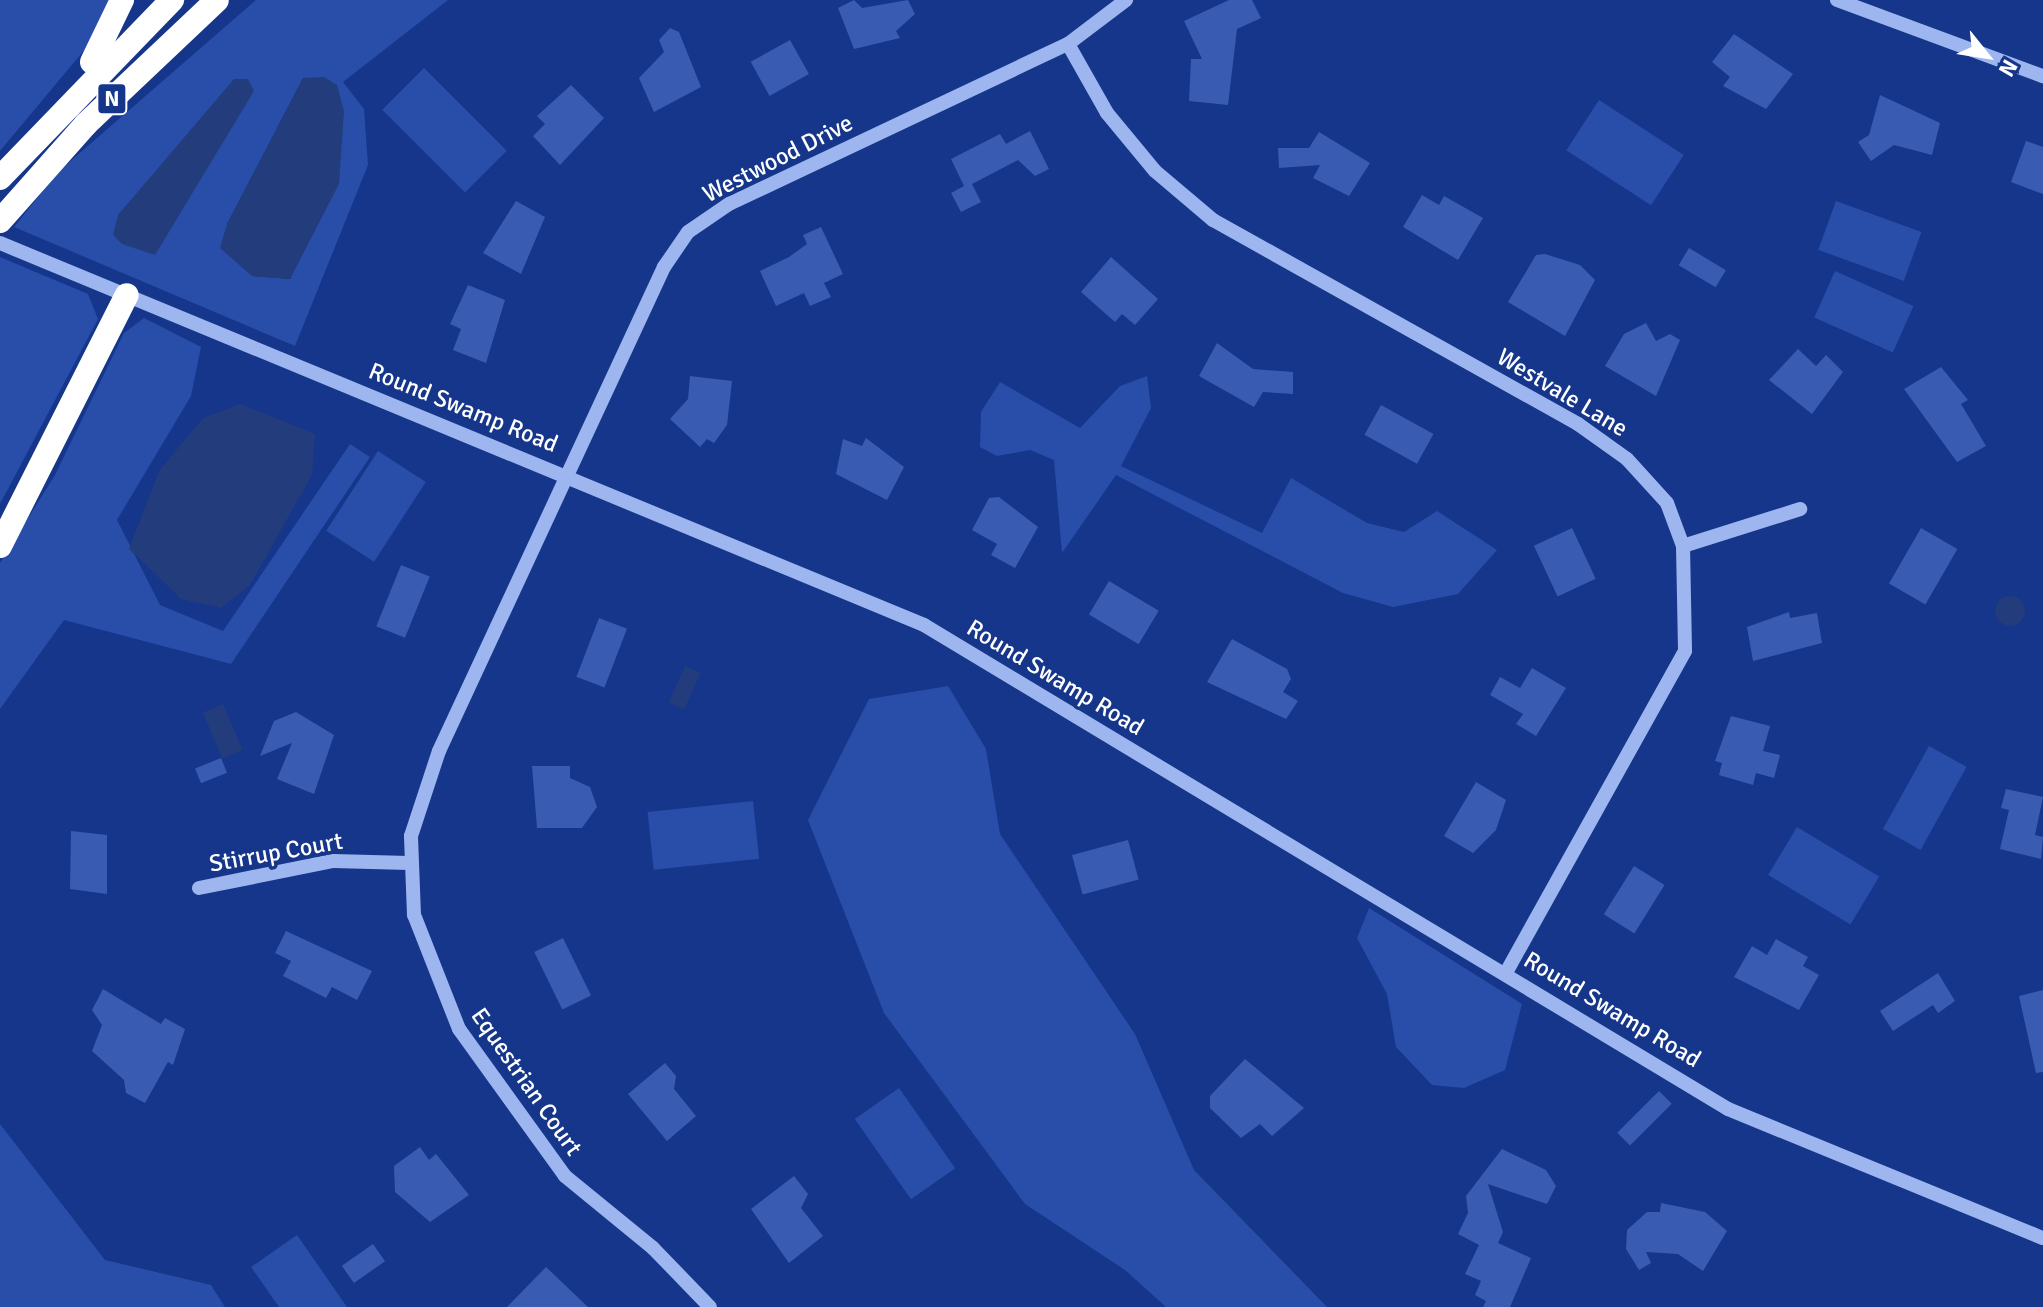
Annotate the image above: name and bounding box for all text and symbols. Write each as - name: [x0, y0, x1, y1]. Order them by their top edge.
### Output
- north arrow: [1947, 16, 2027, 96]
- text: N: [1993, 55, 2024, 82]
- road number: N: [96, 81, 128, 117]
- street label: Westwood Drive: [698, 109, 858, 209]
- street label: Westvale Lane: [1491, 343, 1633, 443]
- street label: Round Swamp Road: [364, 357, 562, 459]
- street label: Round Swamp Road: [961, 614, 1149, 742]
- street label: Stirrup Court: [207, 827, 345, 879]
- street label: Round Swamp Road: [1518, 946, 1706, 1074]
- street label: Equestrian Court: [464, 1003, 588, 1161]

